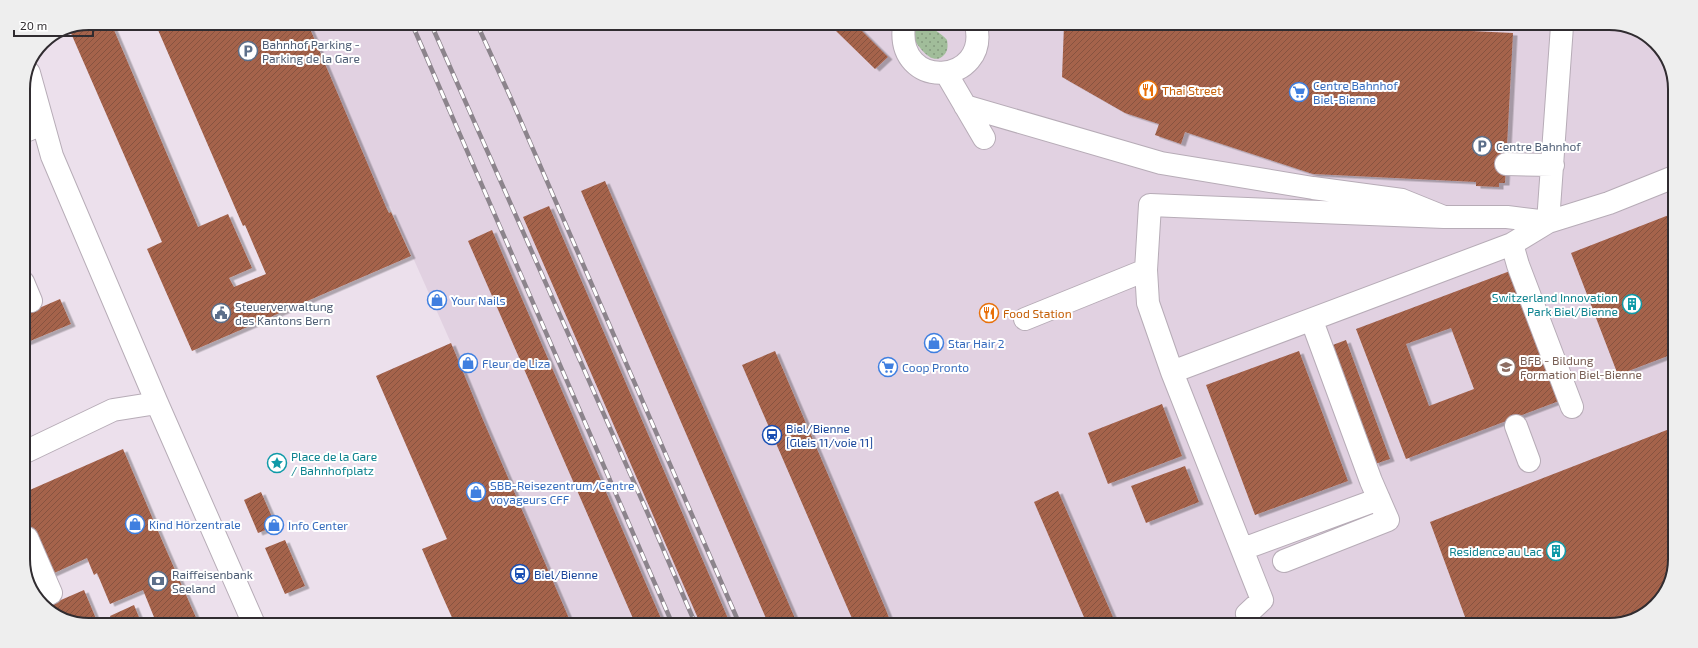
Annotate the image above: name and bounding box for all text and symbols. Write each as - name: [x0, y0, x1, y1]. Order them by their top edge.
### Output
- scale bar: [14, 12, 93, 38]
- text: 20 m: [20, 18, 47, 32]
- place label: Bahnhof Parking - Parking de la Gare: [262, 37, 360, 65]
- parking icon: Bahnhof Parking - Parking de la Gare: [237, 40, 259, 62]
- place label: Centre Bahnhof Biel-Bienne: [1313, 78, 1398, 106]
- restaurant icon: Thai Street: [1137, 79, 1159, 101]
- supermarket icon: Centre Bahnhof Biel-Bienne: [1288, 81, 1310, 103]
- place label: Thai Street: [1162, 83, 1222, 97]
- parking icon: Centre Bahnhof: [1471, 135, 1493, 157]
- place label: Centre Bahnhof: [1496, 139, 1581, 153]
- shop icon: Your Nails: [426, 289, 448, 311]
- place label: Switzerland Innovation Park Biel/Bienne: [1492, 290, 1618, 318]
- place label: Your Nails: [451, 293, 506, 307]
- building icon: Switzerland Innovation Park Biel/Bienne: [1621, 293, 1643, 315]
- place label: Steuerverwaltung des Kantons Bern: [235, 299, 334, 327]
- public building icon: Steuerverwaltung des Kantons Bern: [210, 302, 232, 324]
- restaurant icon: Food Station: [978, 302, 1000, 324]
- place label: Food Station: [1003, 306, 1072, 320]
- shop icon: Star Hair 2: [923, 332, 945, 354]
- place label: Star Hair 2: [948, 336, 1005, 350]
- shop icon: Fleur de Liza: [457, 352, 479, 374]
- place label: BFB - Bildung Formation Biel-Bienne: [1520, 353, 1642, 381]
- place label: Fleur de Liza: [482, 356, 550, 370]
- supermarket icon: Coop Pronto: [877, 356, 899, 378]
- school or university icon: BFB - Bildung Formation Biel-Bienne: [1495, 356, 1517, 378]
- place label: Coop Pronto: [902, 360, 969, 374]
- place label: Biel/Bienne [Gleis 11/voie 11]: [786, 421, 873, 449]
- station icon: Biel/Bienne [Gleis 11/voie 11]: [761, 424, 783, 446]
- place label: Place de la Gare / Bahnhofplatz: [291, 449, 377, 477]
- place icon: Place de la Gare / Bahnhofplatz: [266, 452, 288, 474]
- place label: SBB-Reisezentrum/Centre voyageurs CFF: [490, 478, 635, 506]
- shop icon: SBB-Reisezentrum/Centre voyageurs CFF: [465, 481, 487, 503]
- shop icon: Kind Hörzentrale: [124, 513, 146, 535]
- shop icon: Info Center: [263, 514, 285, 536]
- place label: Kind Hörzentrale: [149, 517, 241, 531]
- place label: Info Center: [288, 518, 348, 532]
- building icon: Residence au Lac: [1545, 540, 1567, 562]
- place label: Residence au Lac: [1449, 544, 1542, 558]
- station icon: Biel/Bienne: [509, 563, 531, 585]
- place label: Raiffeisenbank Seeland: [172, 567, 253, 595]
- place label: Biel/Bienne: [534, 567, 598, 581]
- bank icon: Raiffeisenbank Seeland: [147, 570, 169, 592]

